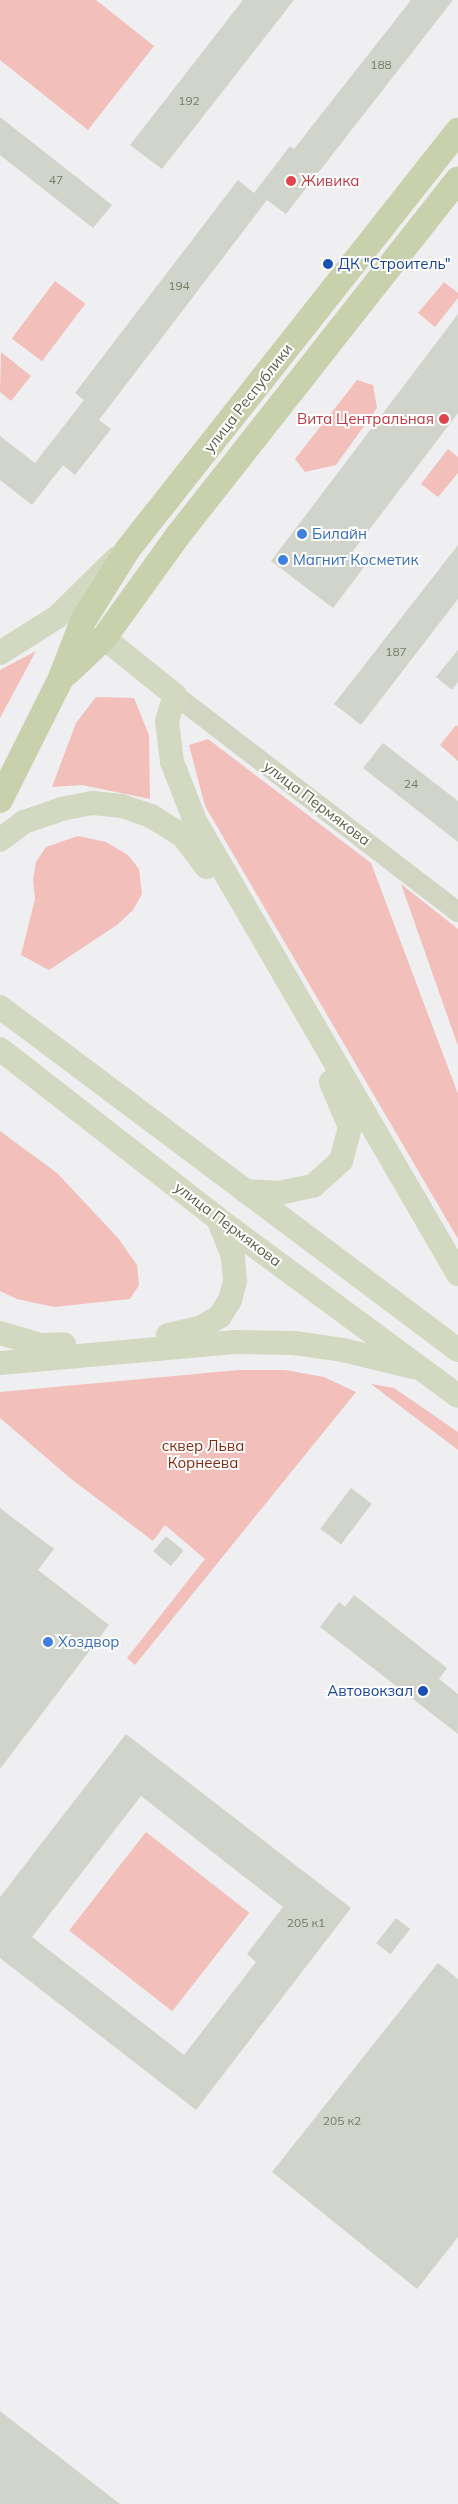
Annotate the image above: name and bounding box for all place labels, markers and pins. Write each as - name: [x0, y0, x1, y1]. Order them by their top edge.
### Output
- place label: Живика: [301, 172, 359, 190]
- marker: Живика: [285, 175, 297, 187]
- place label: ДК "Строитель": [338, 255, 451, 273]
- marker: ДК "Строитель": [322, 258, 334, 270]
- place label: Вита Центральная: [297, 410, 434, 428]
- marker: Вита Центральная: [438, 413, 450, 425]
- place label: Билайн: [312, 525, 367, 543]
- marker: Билайн: [296, 528, 308, 540]
- place label: Магнит Косметик: [293, 551, 419, 569]
- marker: Магнит Косметик: [277, 554, 289, 566]
- place label: Хоздвор: [58, 1633, 120, 1651]
- marker: Хоздвор: [42, 1636, 54, 1648]
- place label: Автовокзал: [327, 1682, 413, 1700]
- marker: Автовокзал: [417, 1685, 429, 1697]

